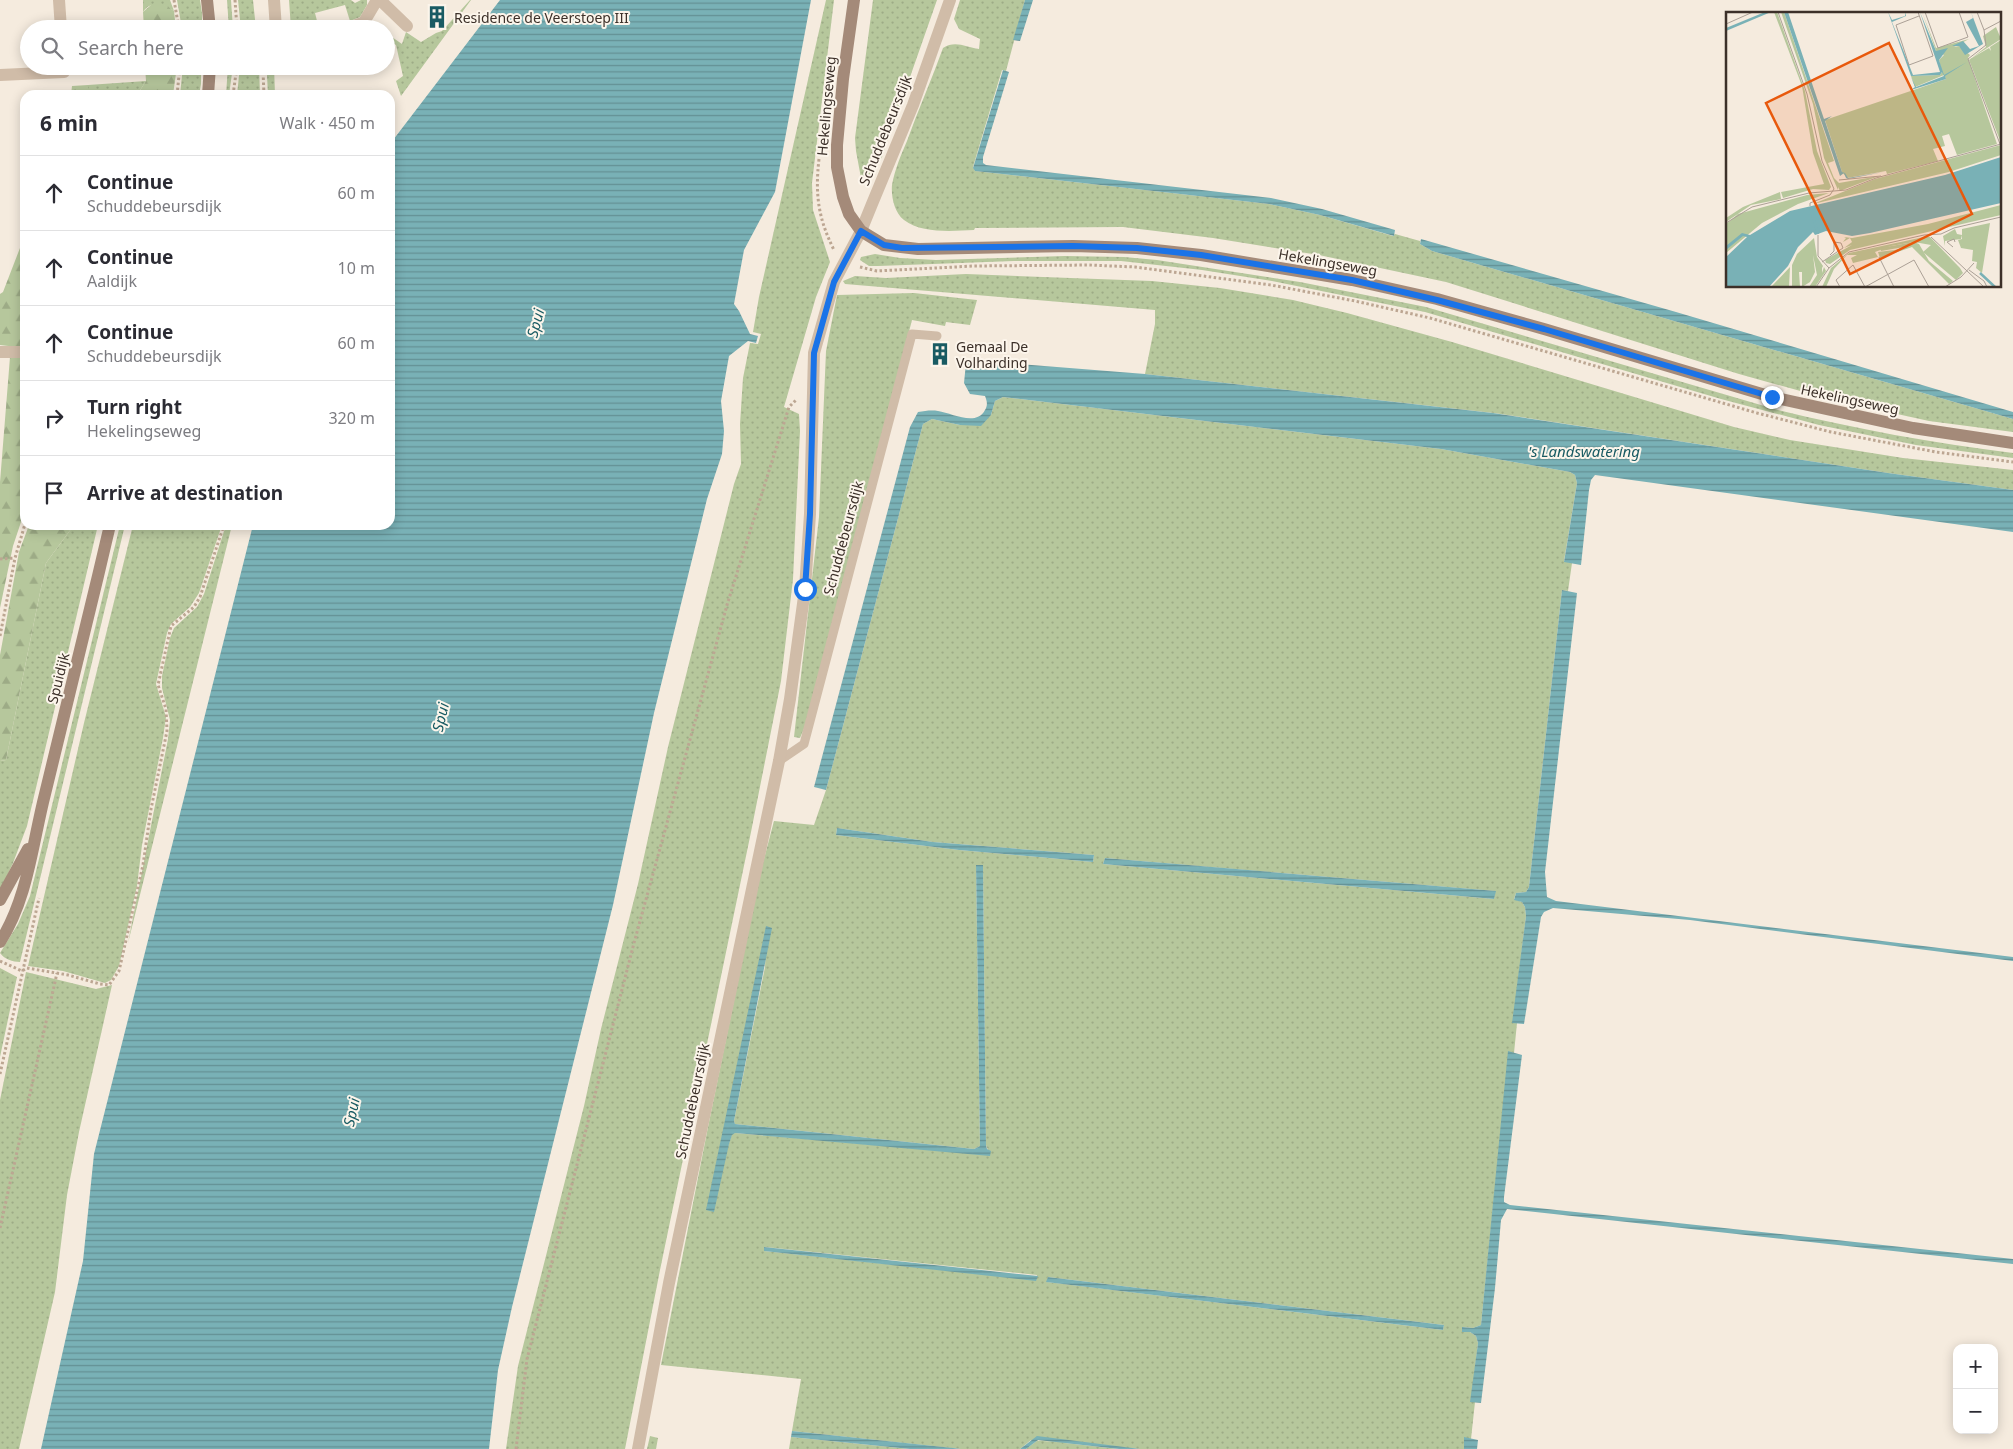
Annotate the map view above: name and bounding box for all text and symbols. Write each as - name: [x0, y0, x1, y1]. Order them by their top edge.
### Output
- building icon: Residence de Veerstoep III: [424, 4, 450, 30]
- place label: Residence de Veerstoep III: [454, 8, 629, 27]
- inset map: [1726, 12, 2000, 288]
- search box: [20, 20, 395, 75]
- icon: search: [38, 34, 66, 62]
- text: Search here: [78, 35, 184, 61]
- street label: Hekelingseweg: [812, 55, 840, 157]
- street label: Schuddebeursdijk: [854, 71, 916, 188]
- text: 6 min: [40, 109, 98, 137]
- text: Walk · 450 m: [280, 112, 375, 134]
- text: Continue: [87, 169, 173, 195]
- icon: ahead: [40, 179, 68, 207]
- text: 60 m: [338, 182, 375, 204]
- text: Schuddebeursdijk: [87, 195, 222, 217]
- text: Continue: [87, 244, 173, 270]
- street label: Hekelingseweg: [1277, 244, 1379, 280]
- icon: ahead: [40, 254, 68, 282]
- text: 10 m: [338, 257, 375, 279]
- text: Aaldijk: [87, 270, 137, 292]
- water label: Spui: [522, 305, 549, 340]
- text: Continue: [87, 319, 173, 345]
- icon: ahead: [40, 329, 68, 357]
- text: 60 m: [338, 332, 375, 354]
- place label: Gemaal De Volharding: [956, 337, 1028, 372]
- building icon: Gemaal De Volharding: [927, 341, 953, 367]
- text: Schuddebeursdijk: [87, 345, 222, 367]
- street label: Hekelingseweg: [1799, 379, 1901, 419]
- route end: [1761, 386, 1784, 409]
- text: Turn right: [87, 394, 182, 420]
- icon: right: [40, 404, 68, 432]
- text: 320 m: [328, 407, 375, 429]
- text: Hekelingseweg: [87, 420, 201, 442]
- water label: 's Landswatering: [1528, 441, 1640, 461]
- street label: Schuddebeursdijk: [819, 478, 868, 597]
- icon: arrive: [40, 479, 68, 507]
- text: Arrive at destination: [87, 480, 283, 506]
- route start: [794, 578, 817, 601]
- street label: Spuidijk: [43, 650, 74, 705]
- water label: Spui: [427, 700, 453, 733]
- street label: Schuddebeursdijk: [670, 1041, 714, 1161]
- water label: Spui: [338, 1095, 364, 1128]
- map controls: [1953, 1344, 1998, 1434]
- button: +: [1953, 1344, 1998, 1389]
- button: −: [1953, 1389, 1998, 1434]

